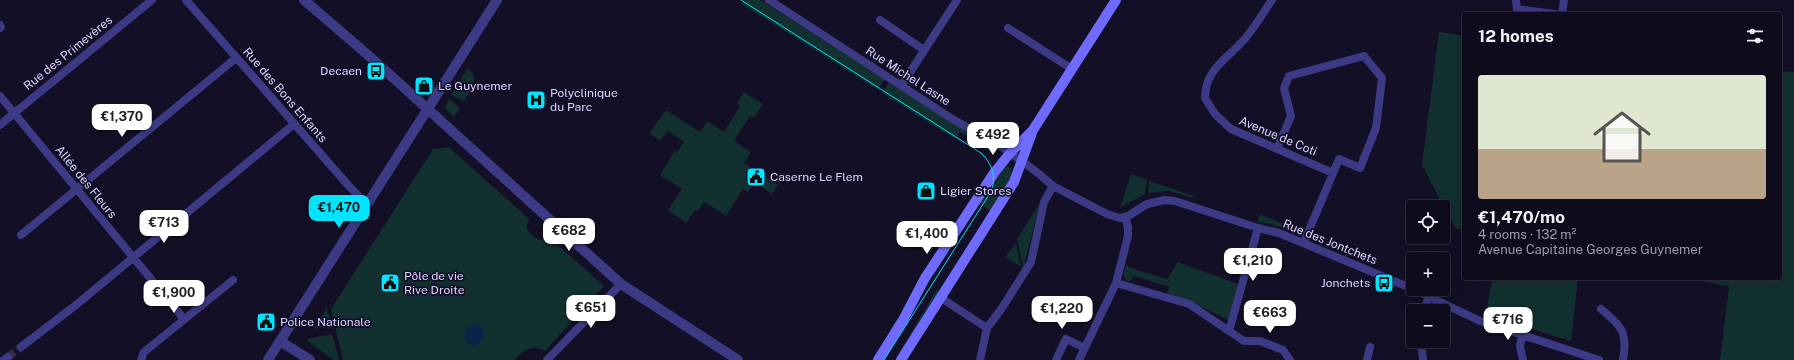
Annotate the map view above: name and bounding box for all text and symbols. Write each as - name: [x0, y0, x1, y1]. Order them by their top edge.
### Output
- street label: Rue des Primevères: [21, 13, 115, 93]
- icon: filters: [1744, 25, 1766, 47]
- text: 12 homes: [1478, 26, 1554, 46]
- street label: Rue Michel Lasne: [863, 43, 953, 109]
- street label: Rue des Bons Enfants: [240, 45, 330, 145]
- bus stop icon: Decaen: [365, 60, 387, 82]
- place label: Decaen: [320, 64, 362, 78]
- shop icon: Le Guynemer: [413, 75, 435, 97]
- place label: Le Guynemer: [438, 79, 512, 93]
- place label: Polyclinique du Parc: [550, 86, 618, 114]
- hospital icon: Polyclinique du Parc: [525, 89, 547, 111]
- icon: home: [1586, 101, 1658, 173]
- pin: €1,370: [89, 104, 155, 138]
- text: €1,370: [101, 109, 143, 124]
- street label: Avenue de Coti: [1237, 113, 1319, 159]
- pin: €492: [969, 122, 1017, 156]
- text: €492: [976, 127, 1010, 142]
- street label: Allée des Fleurs: [52, 143, 120, 221]
- public building icon: Caserne Le Flem: [745, 166, 767, 188]
- place label: Caserne Le Flem: [770, 170, 863, 184]
- shop icon: Ligier Stores: [915, 180, 937, 202]
- place label: Ligier Stores: [940, 184, 1011, 198]
- pin: €1,470: [306, 195, 372, 229]
- text: €1,470: [318, 200, 360, 215]
- map controls: [1406, 200, 1450, 348]
- button: locate: [1406, 200, 1450, 244]
- text: €1,470/mo: [1478, 207, 1565, 227]
- pin: €713: [140, 210, 188, 244]
- text: €713: [149, 215, 179, 230]
- street label: Rue des Jontchets: [1281, 217, 1379, 267]
- pin: €682: [545, 218, 593, 252]
- pin: €1,400: [894, 221, 960, 255]
- text: €682: [552, 223, 586, 238]
- text: €1,400: [906, 226, 948, 241]
- text: 4 rooms · 132 m²: [1478, 227, 1576, 242]
- text: Avenue Capitaine Georges Guynemer: [1478, 242, 1703, 257]
- pin: €1,210: [1220, 248, 1286, 282]
- button: +: [1406, 252, 1450, 296]
- text: €1,210: [1233, 253, 1273, 268]
- place label: Pôle de vie Rive Droite: [404, 269, 465, 297]
- public building icon: Pôle de vie Rive Droite: [379, 272, 401, 294]
- bus stop icon: Jonchets: [1373, 272, 1395, 294]
- place label: Jonchets: [1321, 276, 1370, 290]
- pin: €1,900: [141, 280, 207, 314]
- text: €1,900: [153, 285, 195, 300]
- pin: €651: [567, 295, 615, 329]
- pin: €1,220: [1029, 296, 1095, 330]
- text: €651: [575, 300, 607, 315]
- pin: €663: [1246, 300, 1294, 334]
- text: €1,220: [1041, 301, 1083, 316]
- button: −: [1406, 304, 1450, 348]
- text: €663: [1253, 305, 1287, 320]
- pin: €716: [1484, 307, 1532, 341]
- public building icon: Police Nationale: [255, 311, 277, 333]
- text: €716: [1493, 312, 1523, 327]
- place label: Police Nationale: [280, 315, 371, 329]

